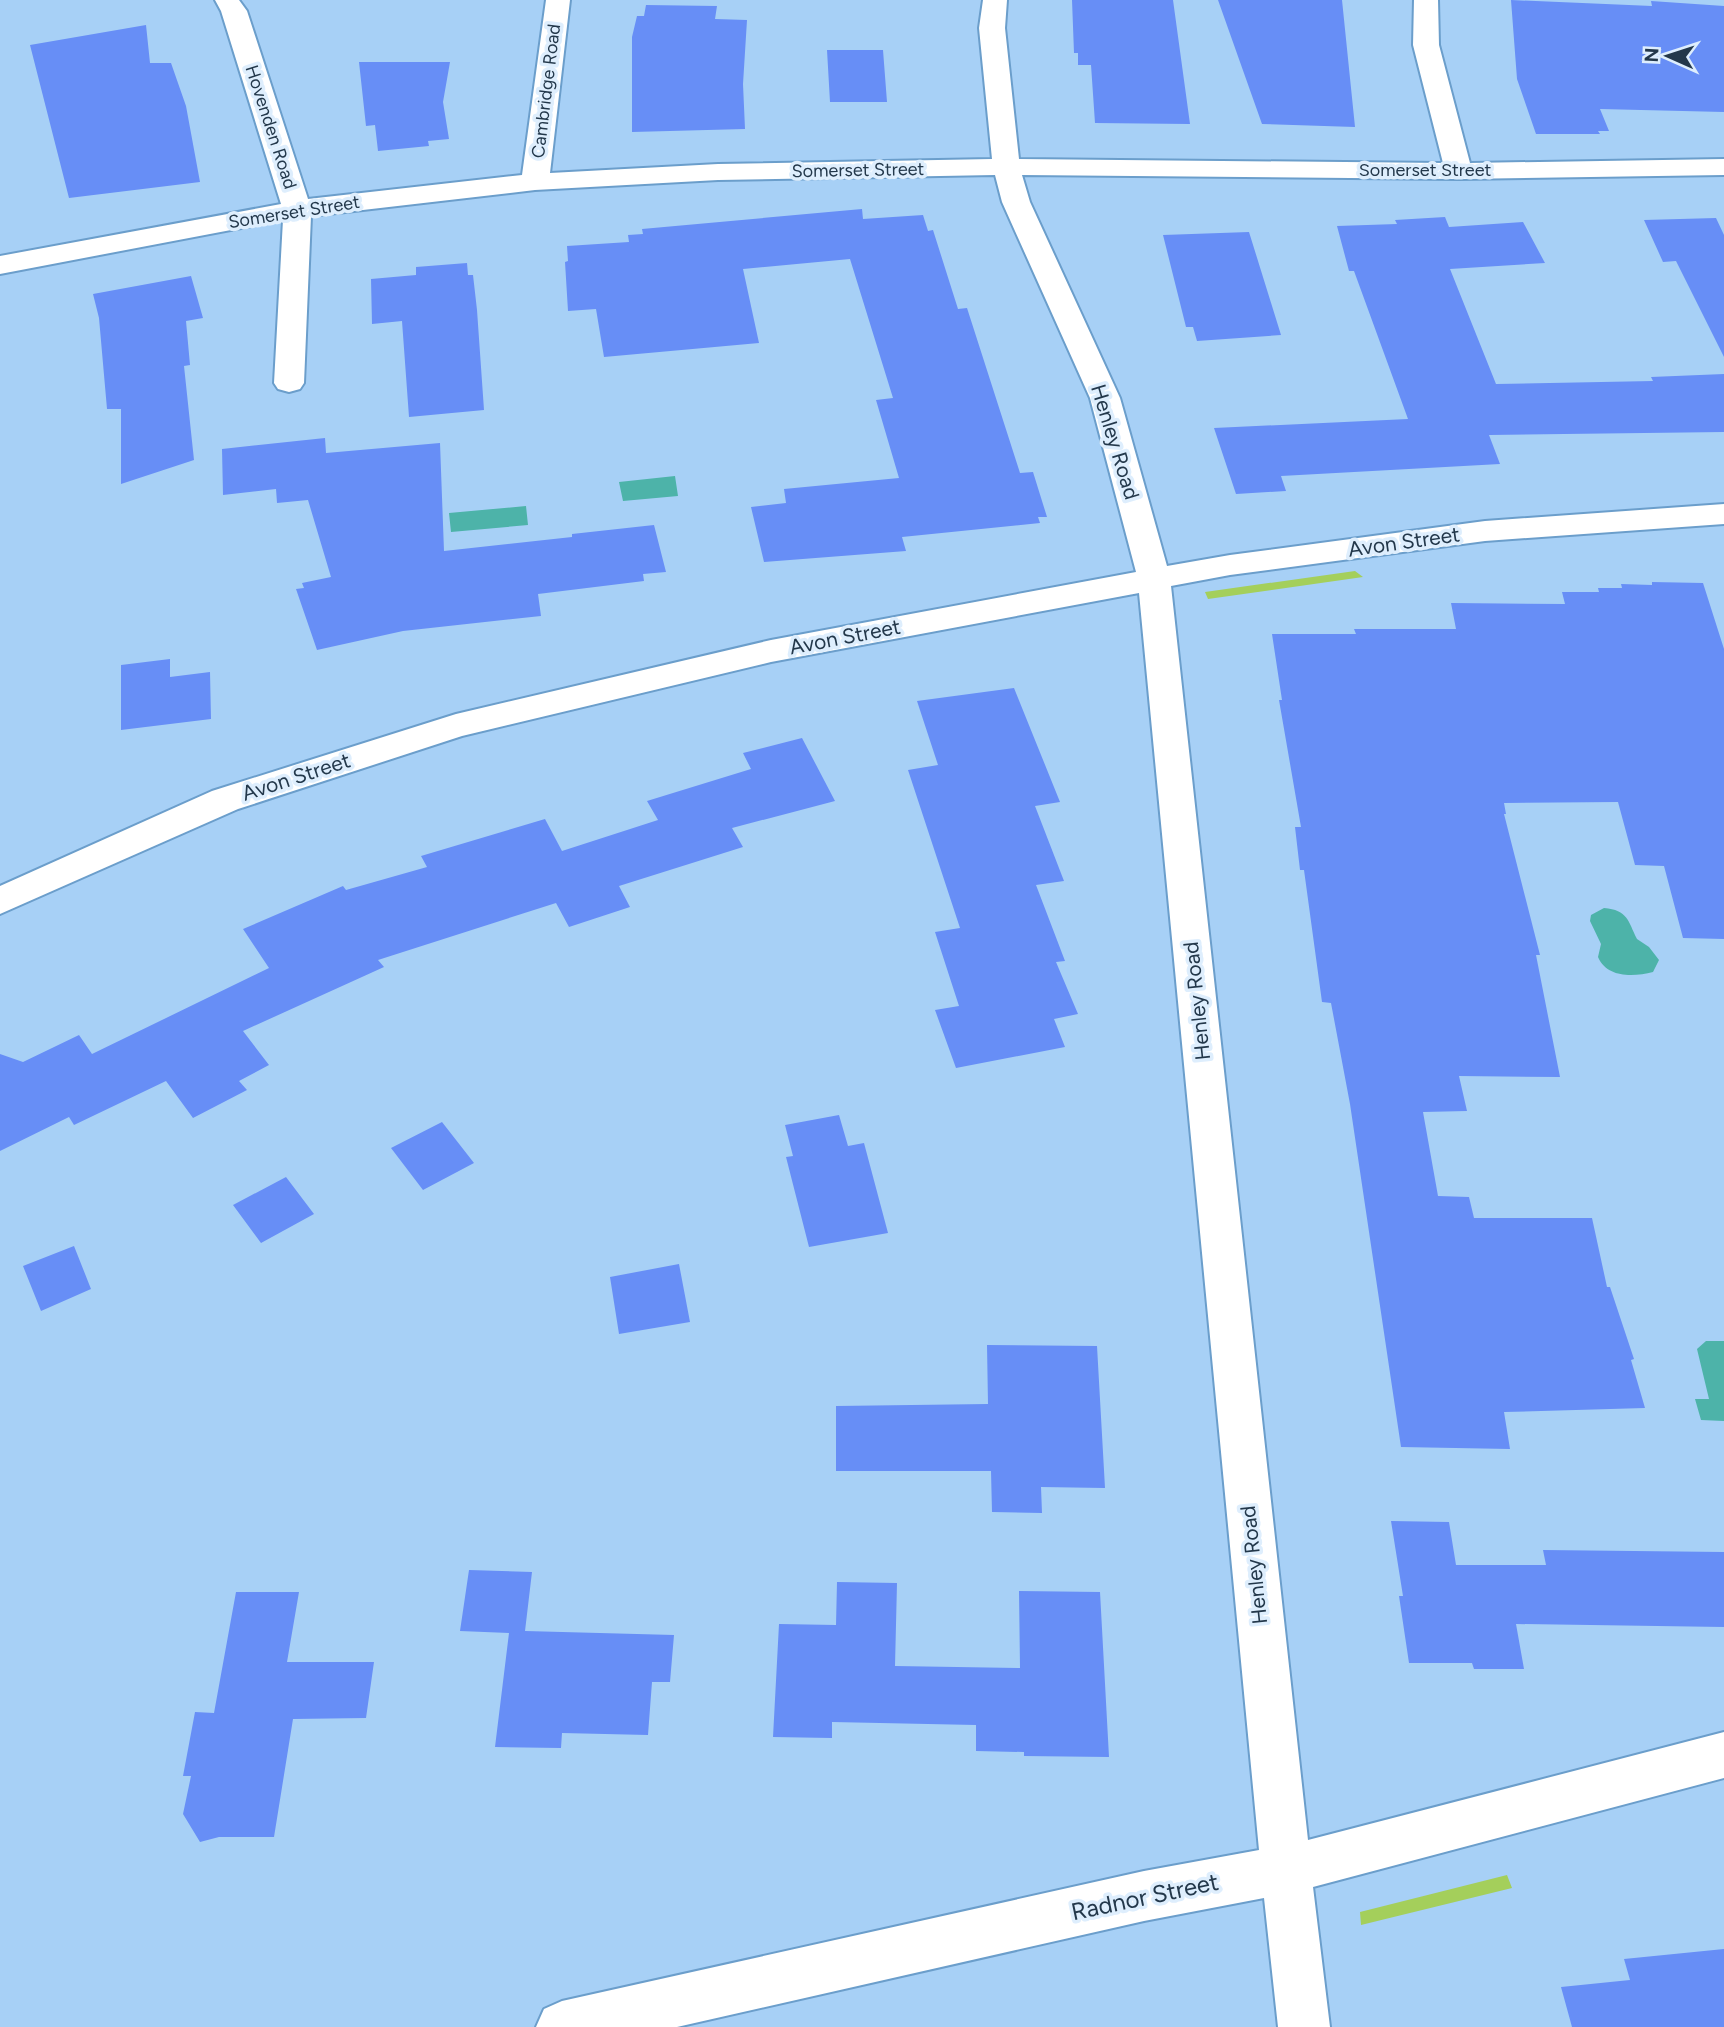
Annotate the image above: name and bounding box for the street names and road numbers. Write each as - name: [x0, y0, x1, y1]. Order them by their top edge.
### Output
- street label: Cambridge Road: [527, 23, 565, 159]
- street label: Hovenden Road: [241, 62, 301, 192]
- street label: Somerset Street: [792, 158, 925, 182]
- street label: Somerset Street: [1359, 159, 1491, 181]
- street label: Somerset Street: [227, 191, 361, 233]
- street label: Henley Road: [1086, 381, 1145, 503]
- street label: Avon Street: [1346, 521, 1461, 562]
- street label: Avon Street: [787, 613, 903, 660]
- street label: Avon Street: [238, 747, 353, 806]
- street label: Henley Road: [1178, 940, 1215, 1062]
- street label: Henley Road: [1235, 1504, 1272, 1626]
- street label: Radnor Street: [1069, 1867, 1221, 1926]

